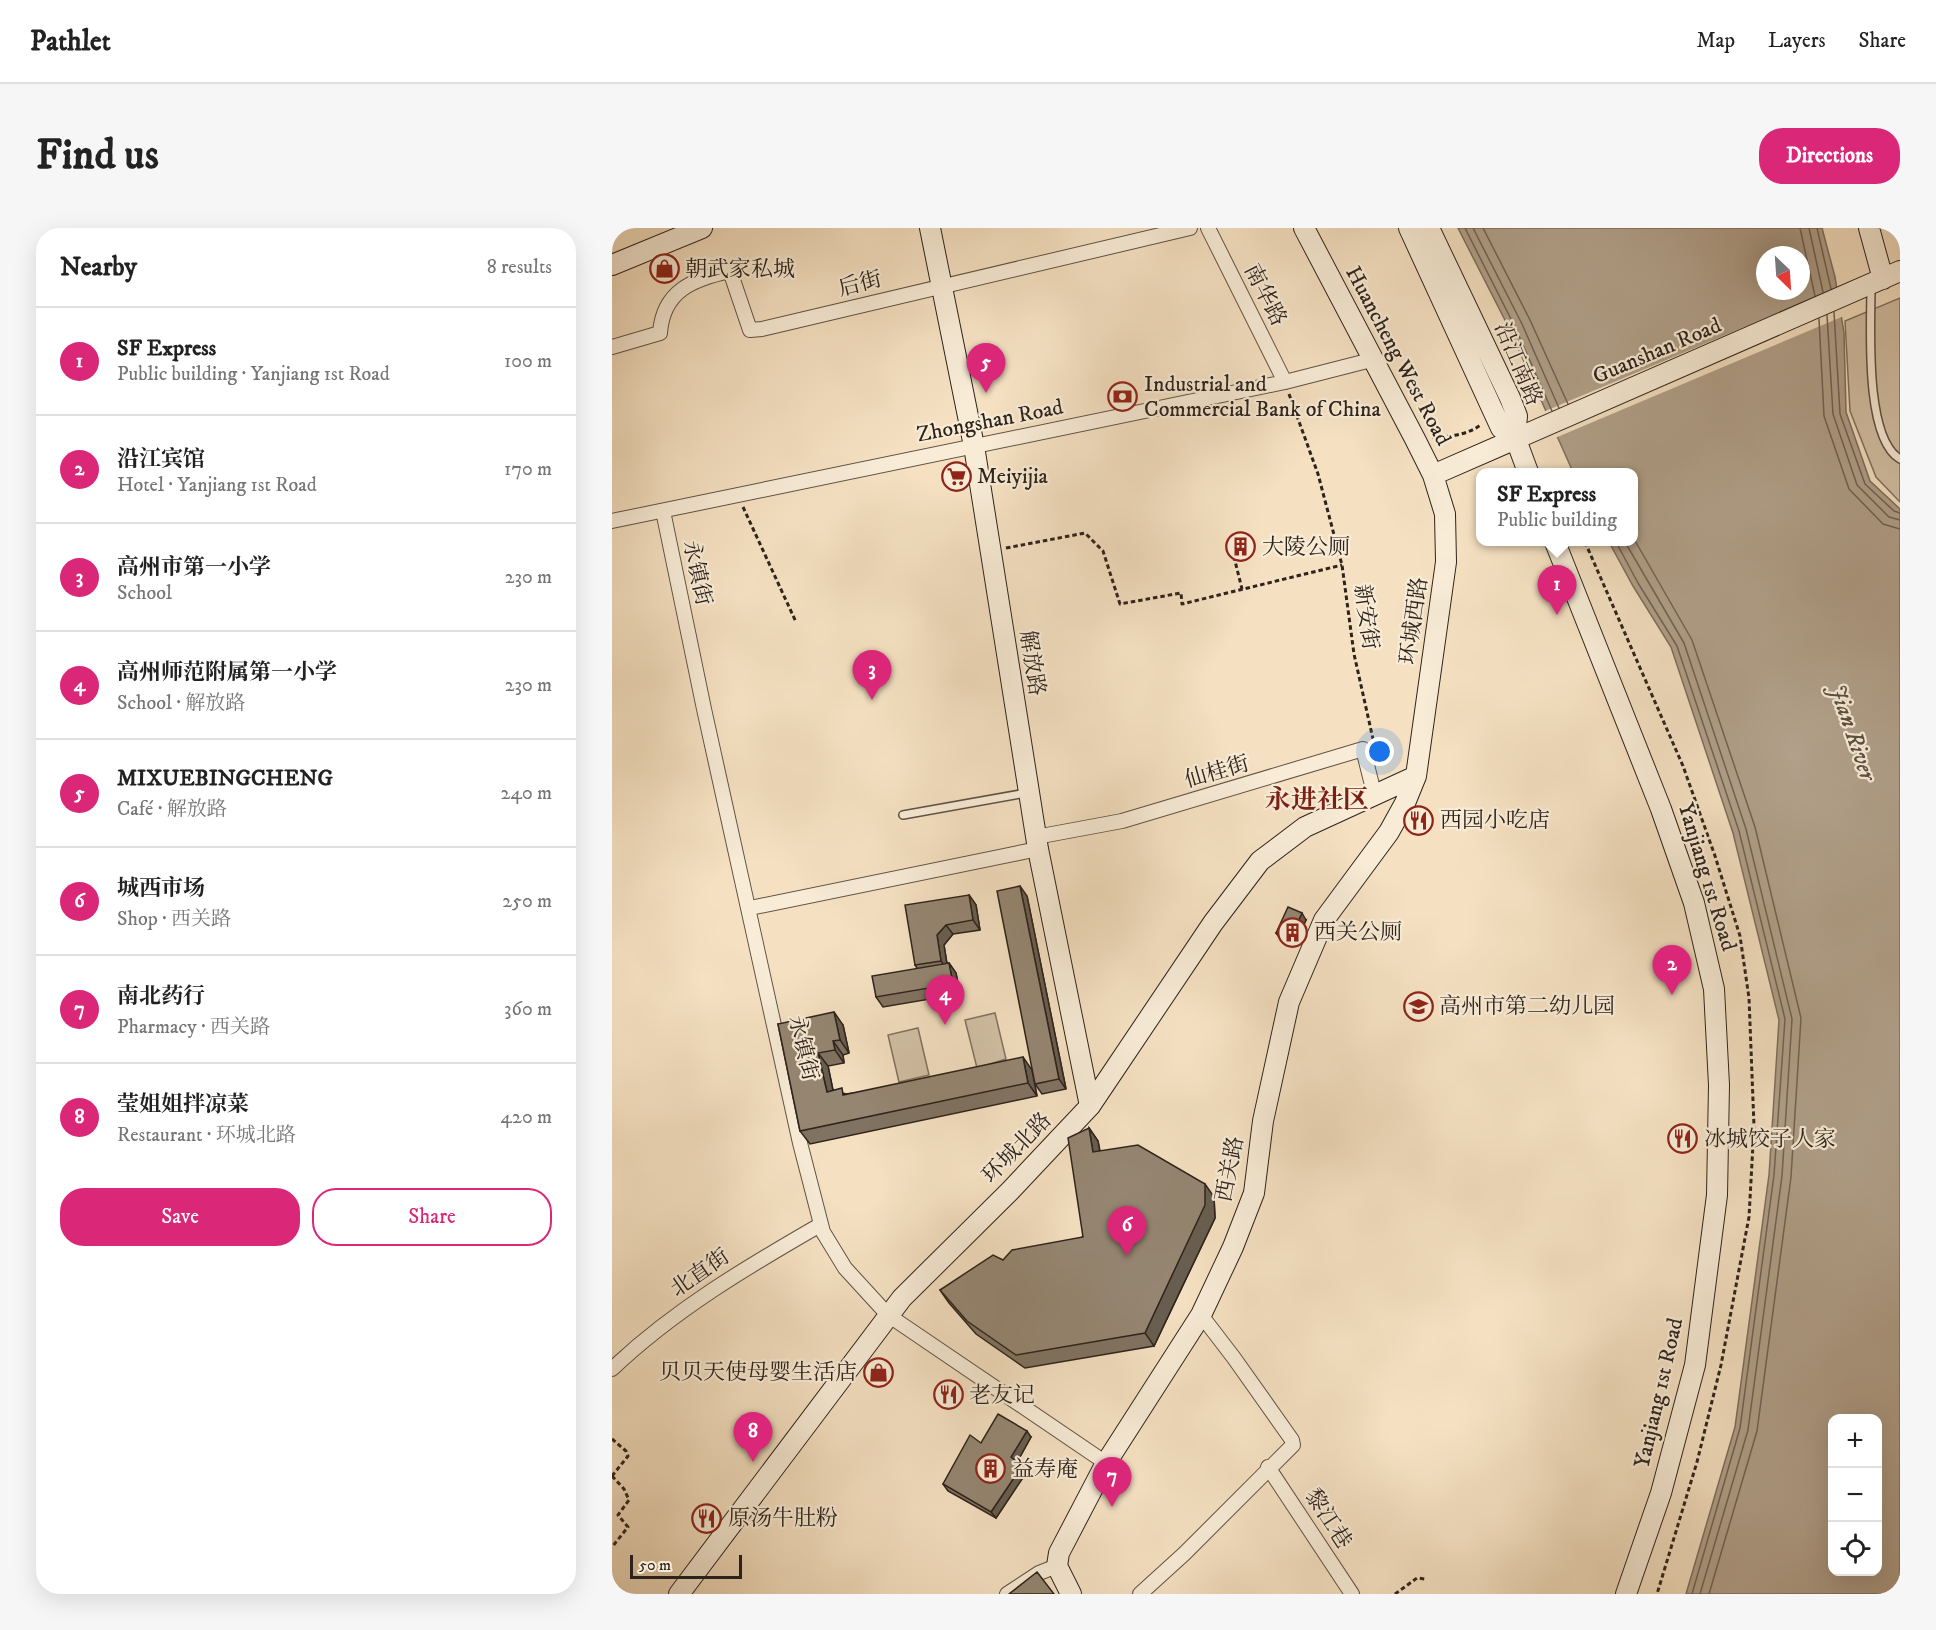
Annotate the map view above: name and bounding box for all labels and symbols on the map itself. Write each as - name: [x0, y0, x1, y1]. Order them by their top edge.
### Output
- north arrow: [1756, 246, 1810, 300]
- shop icon: 朝武家私城: [648, 253, 680, 285]
- place label: 朝武家私城: [685, 256, 795, 283]
- street label: 南华路: [1238, 259, 1292, 331]
- street label: Huancheng West Road: [1339, 262, 1457, 450]
- street label: 后街: [835, 266, 885, 302]
- street label: Guanshan Road: [1589, 312, 1725, 390]
- street label: 沿江南路: [1488, 318, 1548, 410]
- pin: 5: [966, 344, 1006, 393]
- place label: Industrial and Commercial Bank of China: [1144, 371, 1381, 423]
- bank icon: Industrial and Commercial Bank of China: [1107, 381, 1139, 413]
- street label: Zhongshan Road: [915, 394, 1065, 448]
- supermarket icon: Meiyijia: [940, 460, 972, 492]
- place label: Meiyijia: [977, 463, 1049, 490]
- building icon: 大陵公厕: [1225, 531, 1257, 563]
- place label: 大陵公厕: [1262, 534, 1350, 561]
- street label: 永镇街: [677, 538, 717, 608]
- pin: 1: [1538, 566, 1576, 615]
- street label: 环城西路: [1395, 576, 1433, 666]
- street label: 新安街: [1348, 582, 1384, 652]
- street label: 解放路: [1014, 628, 1050, 698]
- pin: 3: [852, 650, 892, 700]
- water label: Jian River: [1821, 680, 1883, 787]
- your location: [1365, 737, 1394, 766]
- street label: 仙桂街: [1182, 750, 1252, 794]
- district label: 永进社区: [1265, 784, 1369, 817]
- street label: Yanjiang 1st Road: [1672, 800, 1742, 954]
- restaurant icon: 西园小吃店: [1403, 804, 1435, 836]
- place label: 西园小吃店: [1440, 807, 1550, 834]
- building icon: 西关公厕: [1277, 916, 1309, 948]
- place label: 西关公厕: [1314, 919, 1402, 946]
- pin: 2: [1652, 946, 1692, 995]
- pin: 4: [926, 976, 964, 1025]
- school or university icon: 高州市第二幼儿园: [1402, 990, 1434, 1022]
- place label: 高州市第二幼儿园: [1439, 993, 1615, 1020]
- street label: 永镇街: [782, 1013, 824, 1083]
- street label: 环城北路: [977, 1107, 1057, 1189]
- restaurant icon: 冰城饺子人家: [1667, 1123, 1699, 1155]
- place label: 冰城饺子人家: [1704, 1126, 1836, 1153]
- street label: 西关路: [1210, 1134, 1250, 1204]
- pin: 6: [1108, 1206, 1146, 1256]
- street label: 北直街: [665, 1243, 735, 1303]
- street label: Yanjiang 1st Road: [1629, 1315, 1689, 1471]
- shop icon: 贝贝天使母婴生活店: [862, 1356, 894, 1388]
- place label: 贝贝天使母婴生活店: [659, 1359, 857, 1386]
- restaurant icon: 老友记: [932, 1379, 964, 1411]
- place label: 老友记: [969, 1382, 1035, 1409]
- pin: 8: [734, 1412, 772, 1462]
- building icon: 益寿庵: [975, 1453, 1007, 1485]
- place label: 益寿庵: [1012, 1456, 1078, 1483]
- pin: 7: [1092, 1458, 1132, 1507]
- street label: 黎江巷: [1299, 1484, 1357, 1554]
- restaurant icon: 原汤牛肚粉: [691, 1502, 723, 1534]
- place label: 原汤牛肚粉: [728, 1505, 838, 1532]
- scale bar: [630, 1552, 742, 1580]

